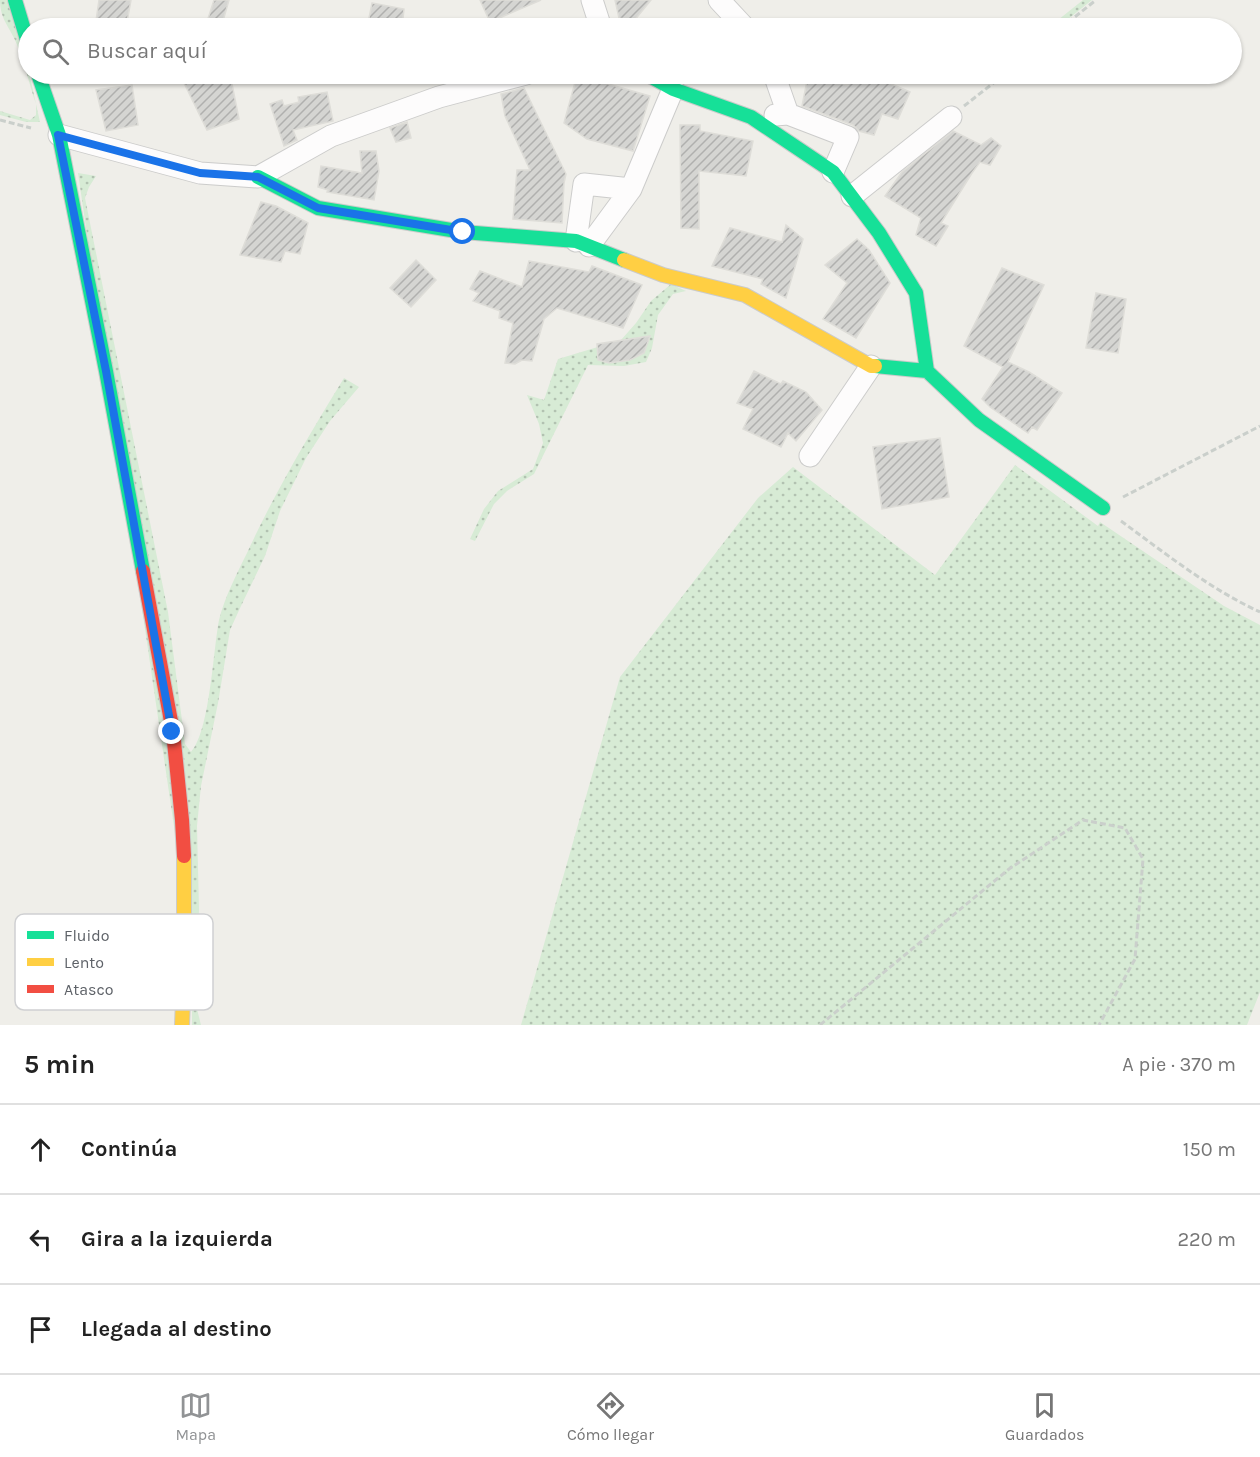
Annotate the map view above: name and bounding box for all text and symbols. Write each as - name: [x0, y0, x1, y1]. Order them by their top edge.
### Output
- search box: [18, 18, 1242, 84]
- icon: search: [39, 35, 72, 68]
- text: Buscar aquí: [87, 38, 207, 64]
- route start: [449, 218, 475, 244]
- route end: [158, 718, 184, 744]
- legend: [15, 914, 213, 1010]
- text: Fluido: [64, 926, 110, 945]
- text: Lento: [64, 953, 104, 972]
- text: Atasco: [64, 980, 113, 999]
- text: 5 min: [24, 1049, 95, 1080]
- text: A pie · 370 m: [1122, 1053, 1236, 1076]
- icon: ahead: [24, 1133, 57, 1166]
- text: Continúa: [81, 1136, 177, 1162]
- text: 150 m: [1183, 1138, 1236, 1161]
- icon: left: [24, 1223, 57, 1256]
- text: Gira a la izquierda: [81, 1226, 273, 1252]
- text: 220 m: [1177, 1228, 1236, 1251]
- icon: arrive: [24, 1313, 57, 1346]
- text: Llegada al destino: [81, 1316, 272, 1342]
- tab: Mapa: [176, 1389, 216, 1444]
- tab: Cómo llegar: [567, 1389, 654, 1444]
- tab: Guardados: [1005, 1389, 1084, 1444]

